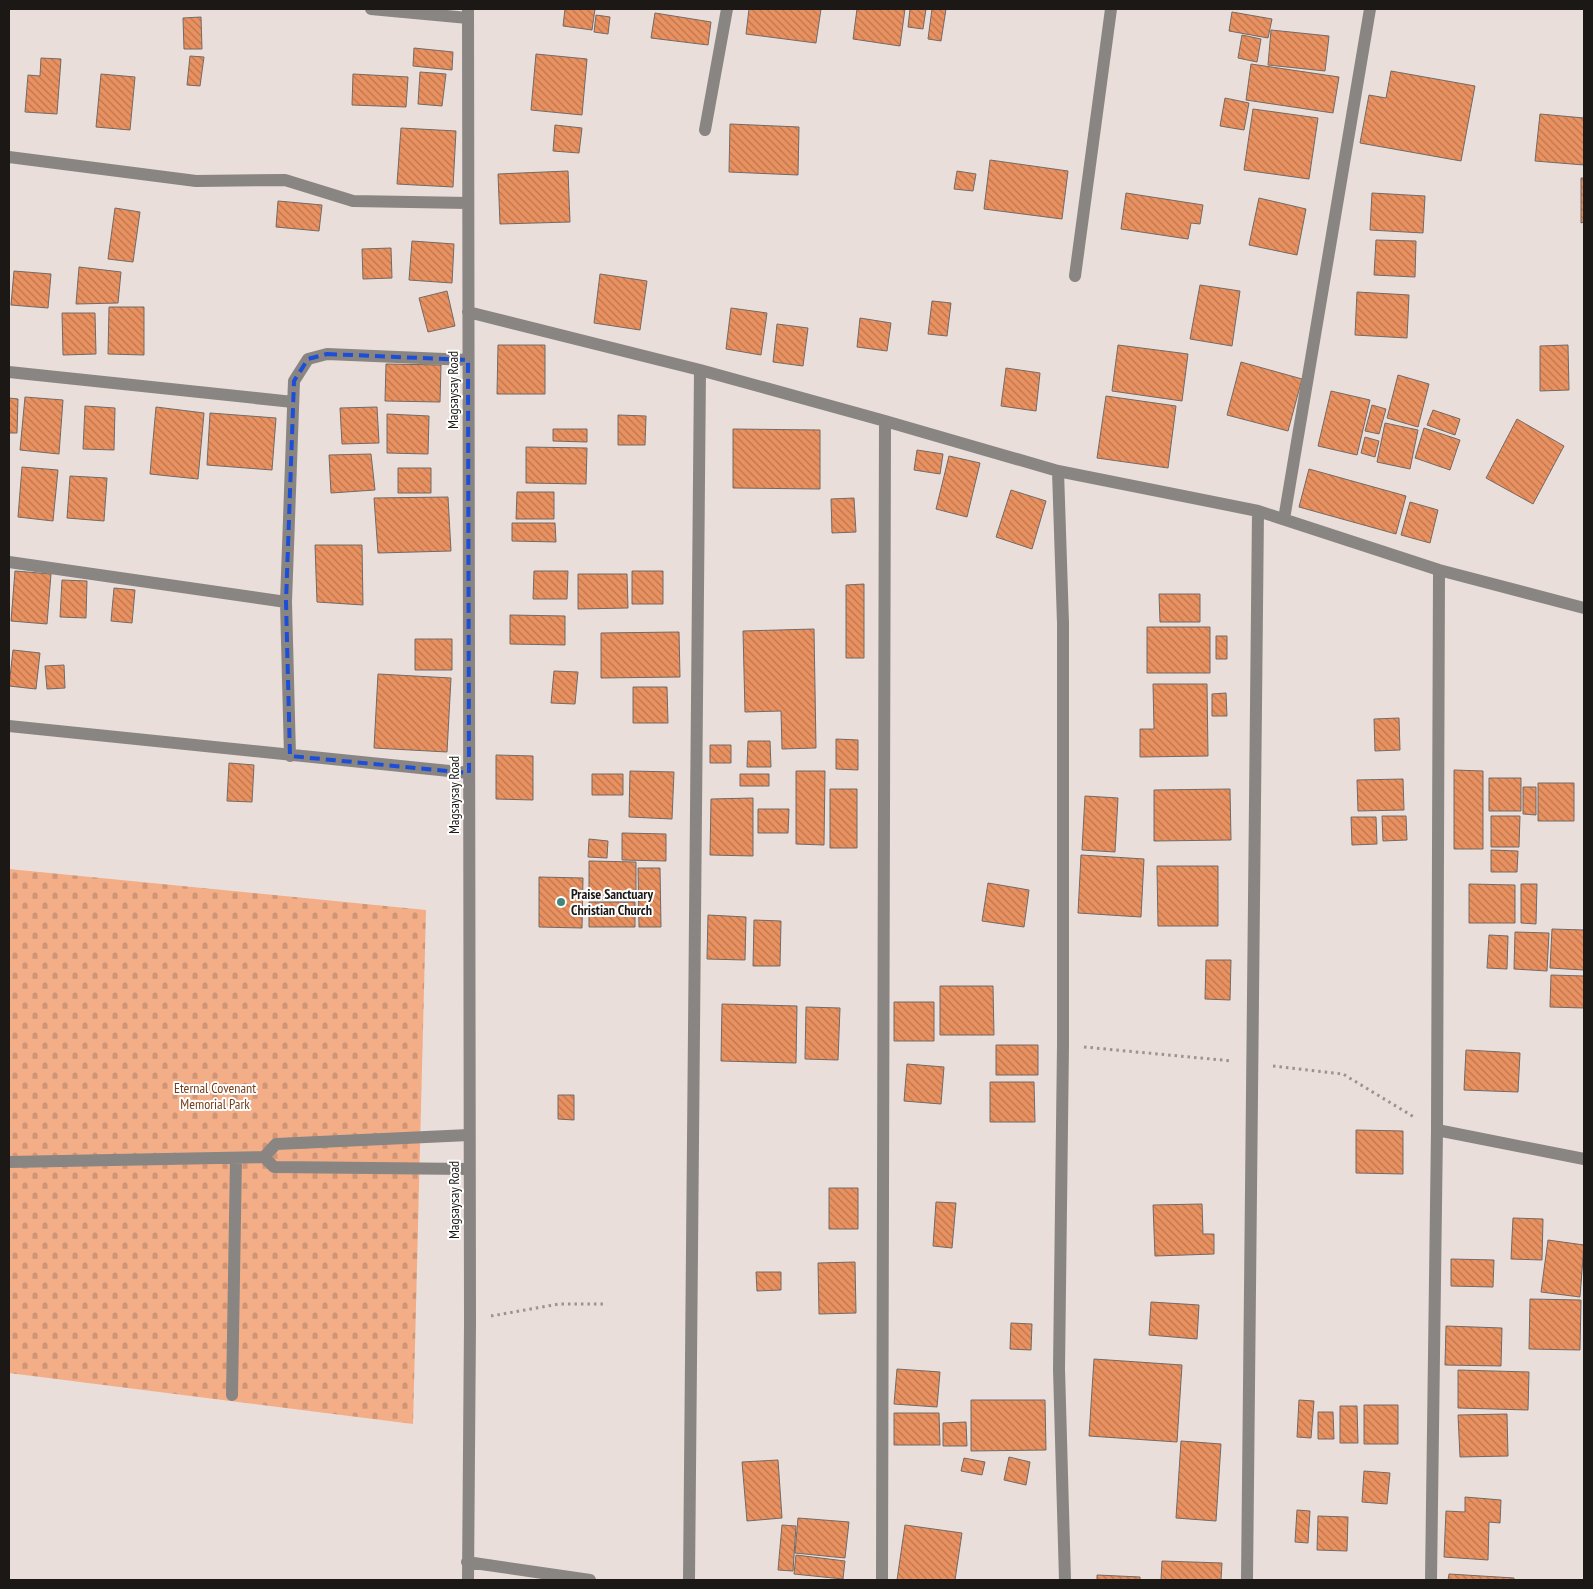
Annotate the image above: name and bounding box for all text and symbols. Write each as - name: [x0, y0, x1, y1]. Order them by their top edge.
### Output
- street label: Magsaysay Road: [444, 351, 462, 429]
- street label: Magsaysay Road: [445, 756, 463, 834]
- place label: Praise Sanctuary Christian Church: [571, 885, 653, 919]
- marker: Praise Sanctuary Christian Church: [555, 896, 567, 908]
- park label: Eternal Covenant Memorial Park: [174, 1079, 256, 1113]
- street label: Magsaysay Road: [445, 1161, 463, 1239]

